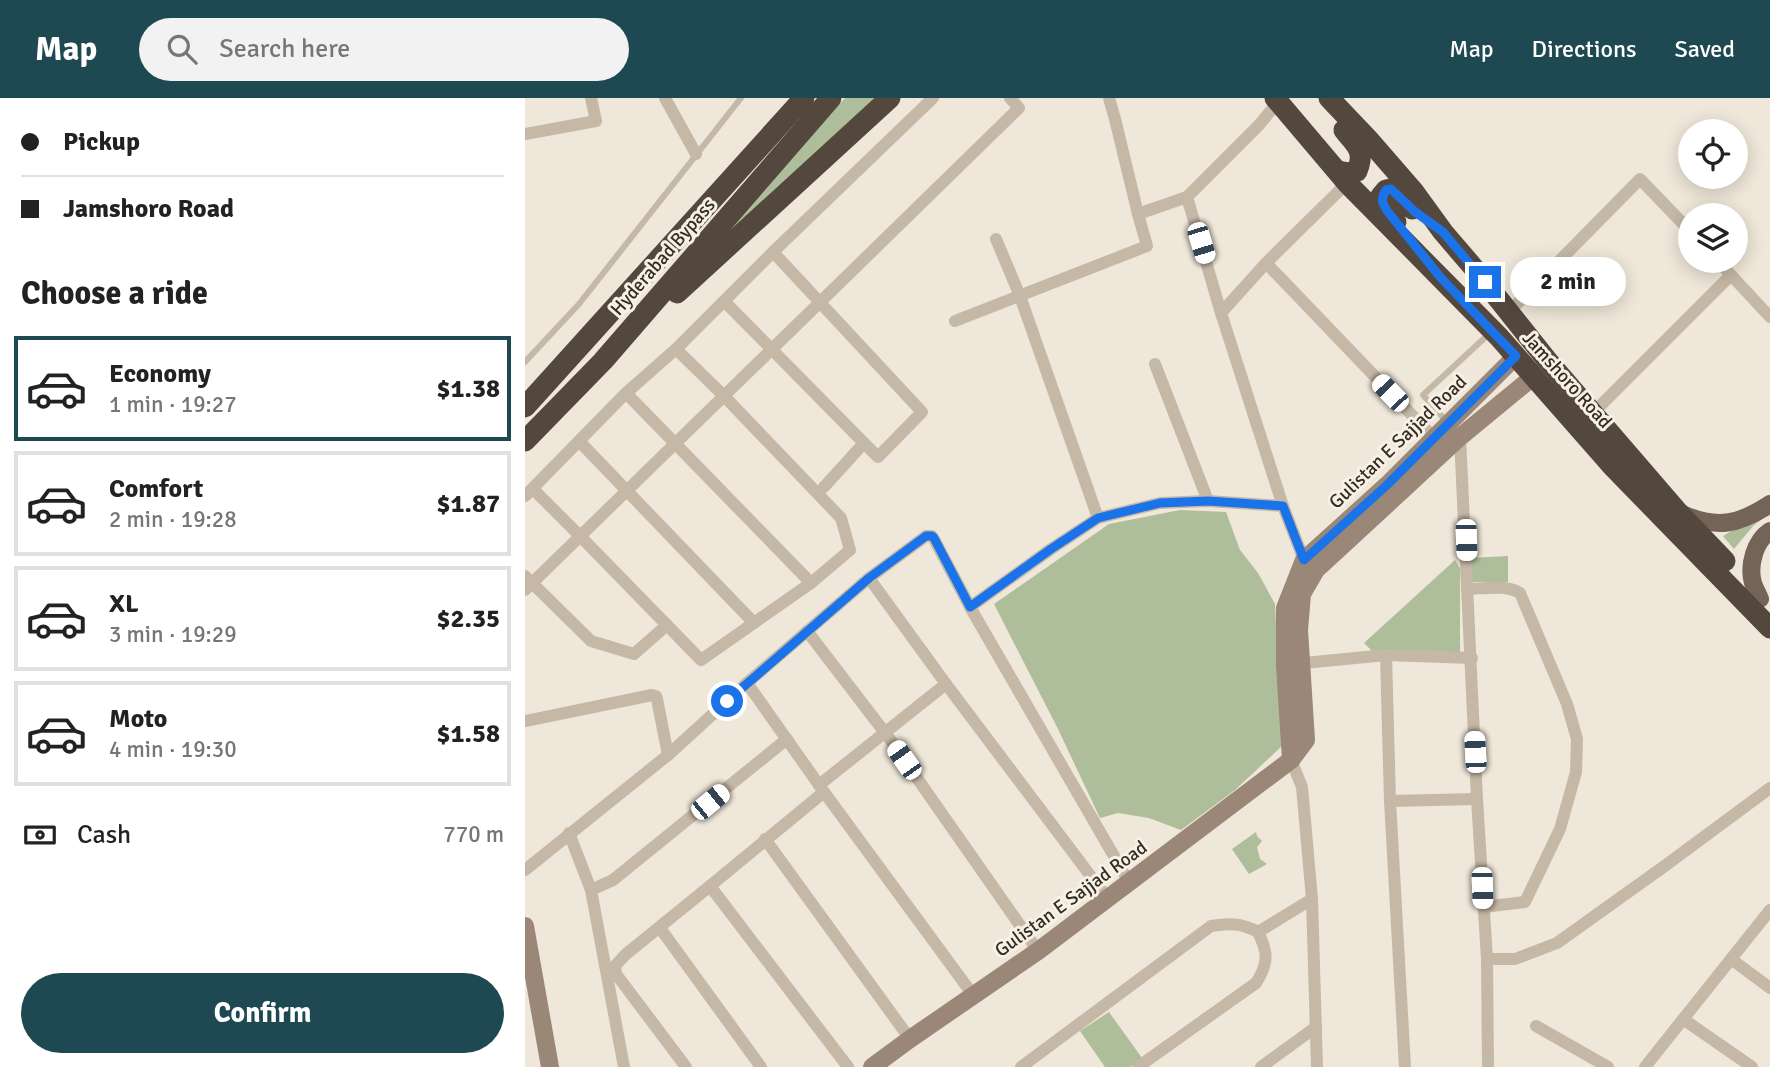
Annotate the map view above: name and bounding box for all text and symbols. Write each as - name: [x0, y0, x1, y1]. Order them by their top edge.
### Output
- search box: [139, 18, 629, 81]
- text: Map: [35, 29, 97, 70]
- icon: search: [163, 30, 201, 68]
- text: Search here: [219, 33, 350, 65]
- text: Map: [1449, 34, 1494, 64]
- text: Directions: [1532, 34, 1637, 64]
- text: Saved: [1675, 34, 1735, 64]
- map controls: [1678, 119, 1748, 273]
- button: locate: [1678, 119, 1748, 189]
- text: Pickup: [63, 126, 140, 158]
- text: Jamshoro Road: [63, 193, 234, 225]
- street label: Hyderabad Bypass: [605, 193, 721, 321]
- button: layers: [1678, 203, 1748, 273]
- car: [1185, 220, 1218, 266]
- callout: 2 min: [1509, 258, 1625, 306]
- route end: [1469, 266, 1501, 298]
- text: 2 min: [1540, 267, 1596, 296]
- text: Choose a ride: [21, 274, 208, 313]
- street label: Jamshoro Road: [1517, 326, 1617, 434]
- icon: car: [25, 357, 88, 420]
- text: Economy: [109, 358, 211, 390]
- street label: Gulistan E Sajjad Road: [1324, 370, 1472, 514]
- car: [1368, 371, 1413, 415]
- text: $1.38: [436, 373, 500, 405]
- text: 1 min · 19:27: [109, 390, 237, 419]
- icon: car: [25, 472, 88, 535]
- text: Comfort: [109, 473, 203, 505]
- text: $1.87: [436, 488, 500, 520]
- text: 2 min · 19:28: [109, 505, 237, 534]
- car: [1455, 519, 1478, 561]
- icon: car: [25, 587, 88, 650]
- text: XL: [109, 588, 139, 620]
- text: $2.35: [436, 603, 500, 635]
- text: 3 min · 19:29: [109, 620, 237, 649]
- route start: [711, 685, 743, 717]
- icon: car: [25, 702, 88, 765]
- text: Moto: [109, 703, 167, 735]
- text: $1.58: [436, 718, 500, 750]
- car: [1464, 730, 1487, 774]
- text: 4 min · 19:30: [109, 735, 237, 764]
- car: [884, 737, 925, 783]
- car: [688, 781, 733, 823]
- icon: cash: [21, 816, 59, 854]
- text: Cash: [77, 819, 131, 851]
- text: 770 m: [443, 820, 504, 849]
- street label: Gulistan E Sajjad Road: [990, 836, 1152, 962]
- car: [1471, 867, 1494, 909]
- button: Confirm: [21, 973, 504, 1053]

